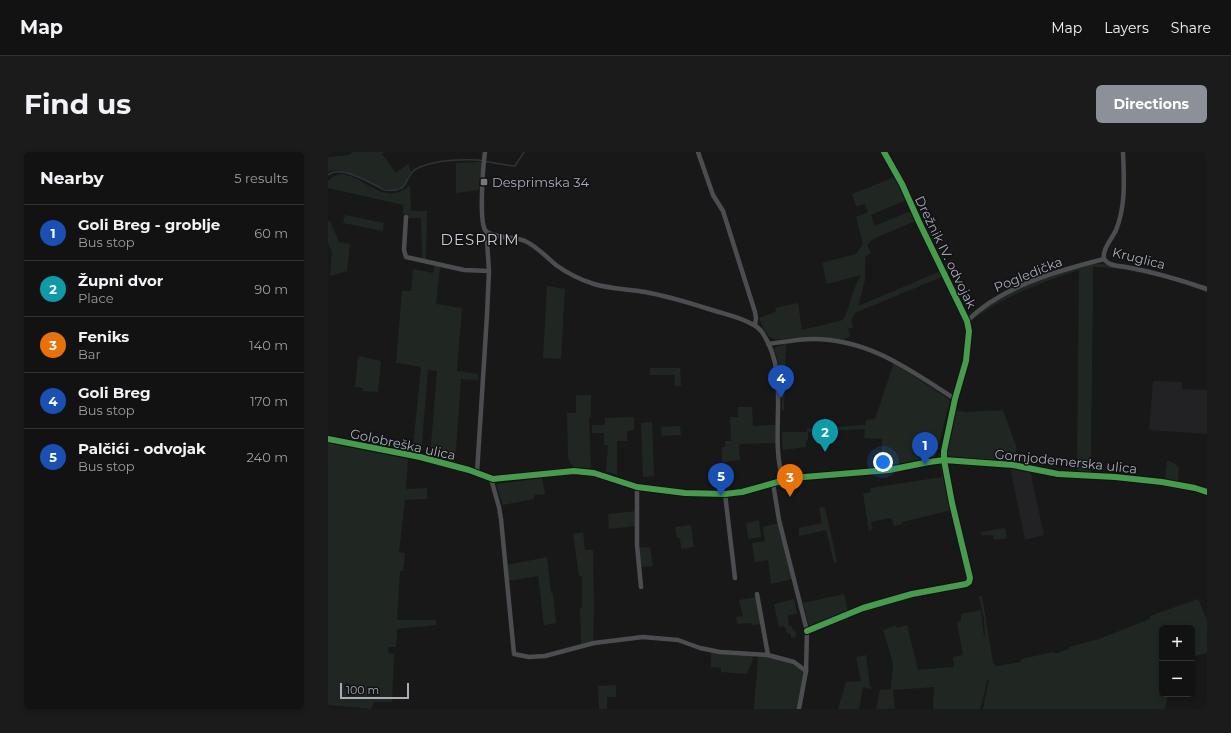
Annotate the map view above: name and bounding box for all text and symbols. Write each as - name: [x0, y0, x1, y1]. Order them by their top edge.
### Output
- text: Map: [20, 16, 63, 39]
- text: Map: [1051, 19, 1082, 37]
- text: Layers: [1104, 19, 1149, 37]
- text: Share: [1171, 19, 1211, 37]
- button: Directions: [1096, 85, 1207, 123]
- text: Find us: [24, 87, 131, 121]
- text: Nearby: [40, 168, 104, 188]
- text: 5 results: [234, 170, 288, 186]
- place label: Desprimska 34: [492, 174, 590, 190]
- marker: Desprimska 34: [479, 177, 489, 187]
- street label: Drežnik IV. odvojak: [912, 193, 980, 311]
- text: Goli Breg - groblje: [78, 215, 220, 234]
- text: 1: [50, 225, 56, 241]
- text: 60 m: [254, 225, 288, 241]
- district label: DESPRIM: [441, 230, 519, 249]
- text: Bus stop: [78, 234, 135, 250]
- street label: Kruglica: [1111, 244, 1167, 272]
- street label: Pogledička: [991, 253, 1065, 295]
- text: Župni dvor: [78, 271, 163, 290]
- text: 2: [49, 281, 57, 297]
- text: 90 m: [254, 281, 288, 297]
- text: Place: [78, 290, 114, 306]
- text: Feniks: [78, 327, 129, 346]
- text: 3: [49, 337, 57, 353]
- text: 140 m: [249, 337, 288, 353]
- text: Bar: [78, 346, 101, 362]
- pin: 4: [768, 365, 794, 398]
- text: Goli Breg: [78, 383, 150, 402]
- text: 4: [49, 393, 57, 409]
- text: 170 m: [250, 393, 288, 409]
- text: Bus stop: [78, 402, 135, 418]
- pin: 2: [812, 419, 838, 452]
- street label: Golobreška ulica: [349, 425, 457, 463]
- pin: 1: [912, 432, 938, 465]
- text: Palčići - odvojak: [78, 439, 206, 458]
- street label: Gornjodemerska ulica: [994, 446, 1138, 476]
- text: 5: [49, 449, 57, 465]
- text: 240 m: [247, 449, 288, 465]
- your location: [873, 452, 893, 472]
- text: Bus stop: [78, 458, 135, 474]
- pin: 5: [708, 463, 734, 496]
- pin: 3: [777, 464, 803, 497]
- map controls: [1159, 625, 1195, 697]
- button: +: [1159, 625, 1195, 661]
- button: −: [1159, 661, 1195, 697]
- scale bar: [340, 681, 409, 700]
- text: 100 m: [346, 683, 379, 697]

